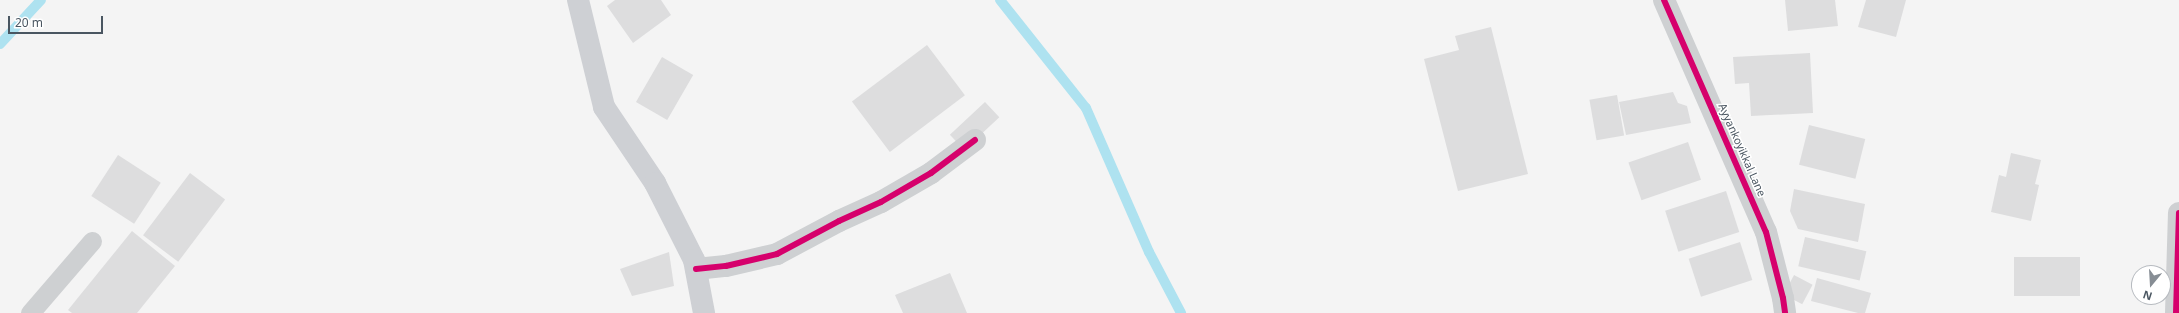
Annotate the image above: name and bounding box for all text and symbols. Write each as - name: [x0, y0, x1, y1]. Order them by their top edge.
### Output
- scale bar: [10, 8, 105, 34]
- text: 20 m: [15, 14, 43, 31]
- street label: Ayyankoyikkal Lane: [1716, 101, 1768, 199]
- north arrow: [2131, 265, 2171, 305]
- text: N: [2141, 287, 2154, 304]

